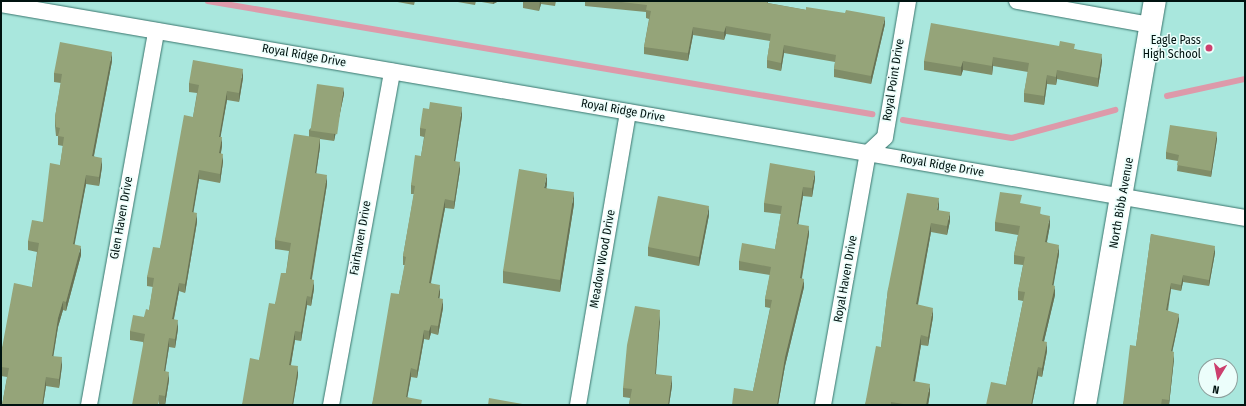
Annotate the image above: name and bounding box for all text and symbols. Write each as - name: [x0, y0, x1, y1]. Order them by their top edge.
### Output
- place label: Eagle Pass High School: [1143, 34, 1201, 62]
- street label: Royal Point Drive: [880, 38, 908, 122]
- street label: Royal Ridge Drive: [261, 42, 347, 70]
- marker: Eagle Pass High School: [1204, 43, 1214, 53]
- street label: Royal Ridge Drive: [580, 97, 666, 125]
- street label: Royal Ridge Drive: [899, 152, 985, 180]
- street label: North Bibb Avenue: [1107, 156, 1137, 250]
- street label: Glen Haven Drive: [108, 175, 136, 261]
- street label: Fairhaven Drive: [347, 200, 375, 276]
- street label: Meadow Wood Drive: [587, 209, 619, 309]
- street label: Royal Haven Drive: [831, 234, 861, 324]
- north arrow: [1198, 358, 1238, 398]
- text: N: [1212, 382, 1220, 396]

